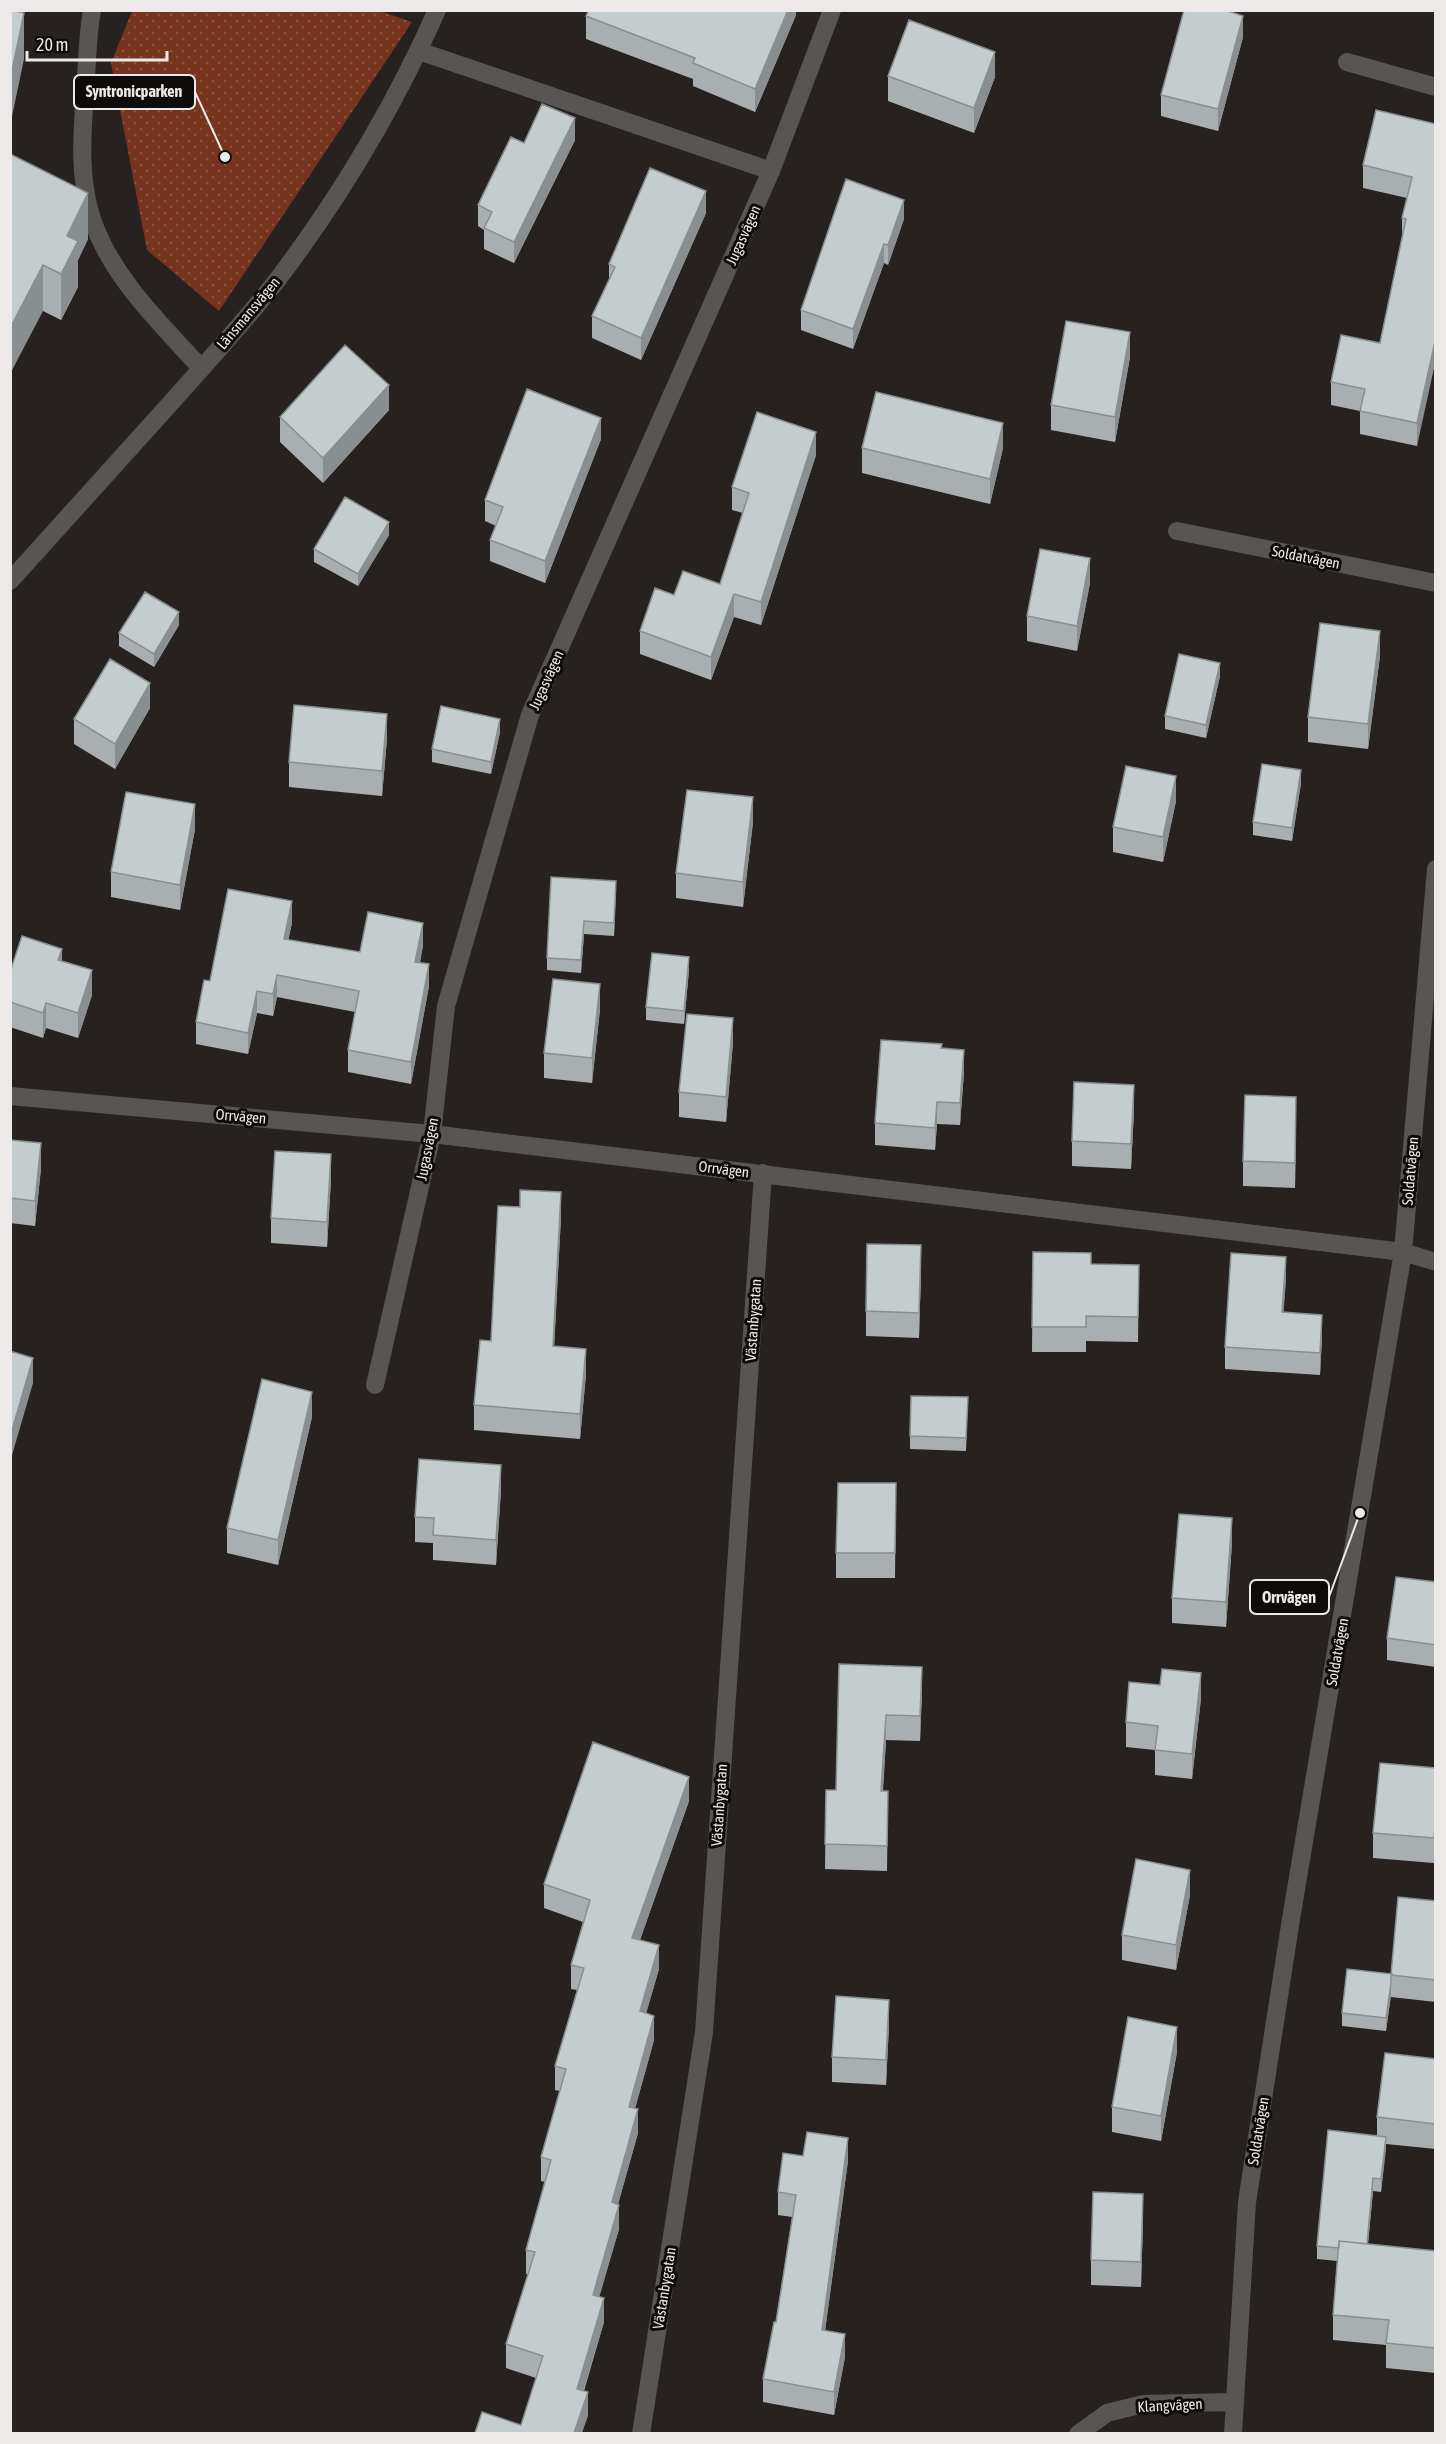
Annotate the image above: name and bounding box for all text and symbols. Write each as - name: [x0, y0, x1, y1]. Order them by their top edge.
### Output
- scale bar: [27, 24, 166, 62]
- text: 20 m: [36, 34, 68, 55]
- callout: Syntronicparken: [74, 75, 195, 109]
- text: Syntronicparken: [86, 82, 183, 100]
- street label: Jugasvägen: [722, 202, 764, 268]
- street label: Länsmansvägen: [213, 273, 283, 353]
- street label: Soldatvägen: [1271, 542, 1341, 572]
- street label: Jugasvägen: [525, 647, 567, 713]
- street label: Orrvägen: [215, 1105, 267, 1127]
- street label: Jugasvägen: [413, 1116, 441, 1182]
- street label: Soldatvägen: [1399, 1136, 1421, 1206]
- street label: Orrvägen: [698, 1157, 750, 1181]
- street label: Västanbygatan: [742, 1278, 764, 1362]
- callout: Orrvägen: [1250, 1580, 1329, 1614]
- text: Orrvägen: [1262, 1588, 1316, 1606]
- street label: Soldatvägen: [1323, 1617, 1351, 1687]
- street label: Västanbygatan: [708, 1763, 730, 1847]
- street label: Soldatvägen: [1244, 2096, 1272, 2166]
- street label: Västanbygatan: [649, 2246, 679, 2330]
- street label: Klangvägen: [1137, 2395, 1203, 2415]

